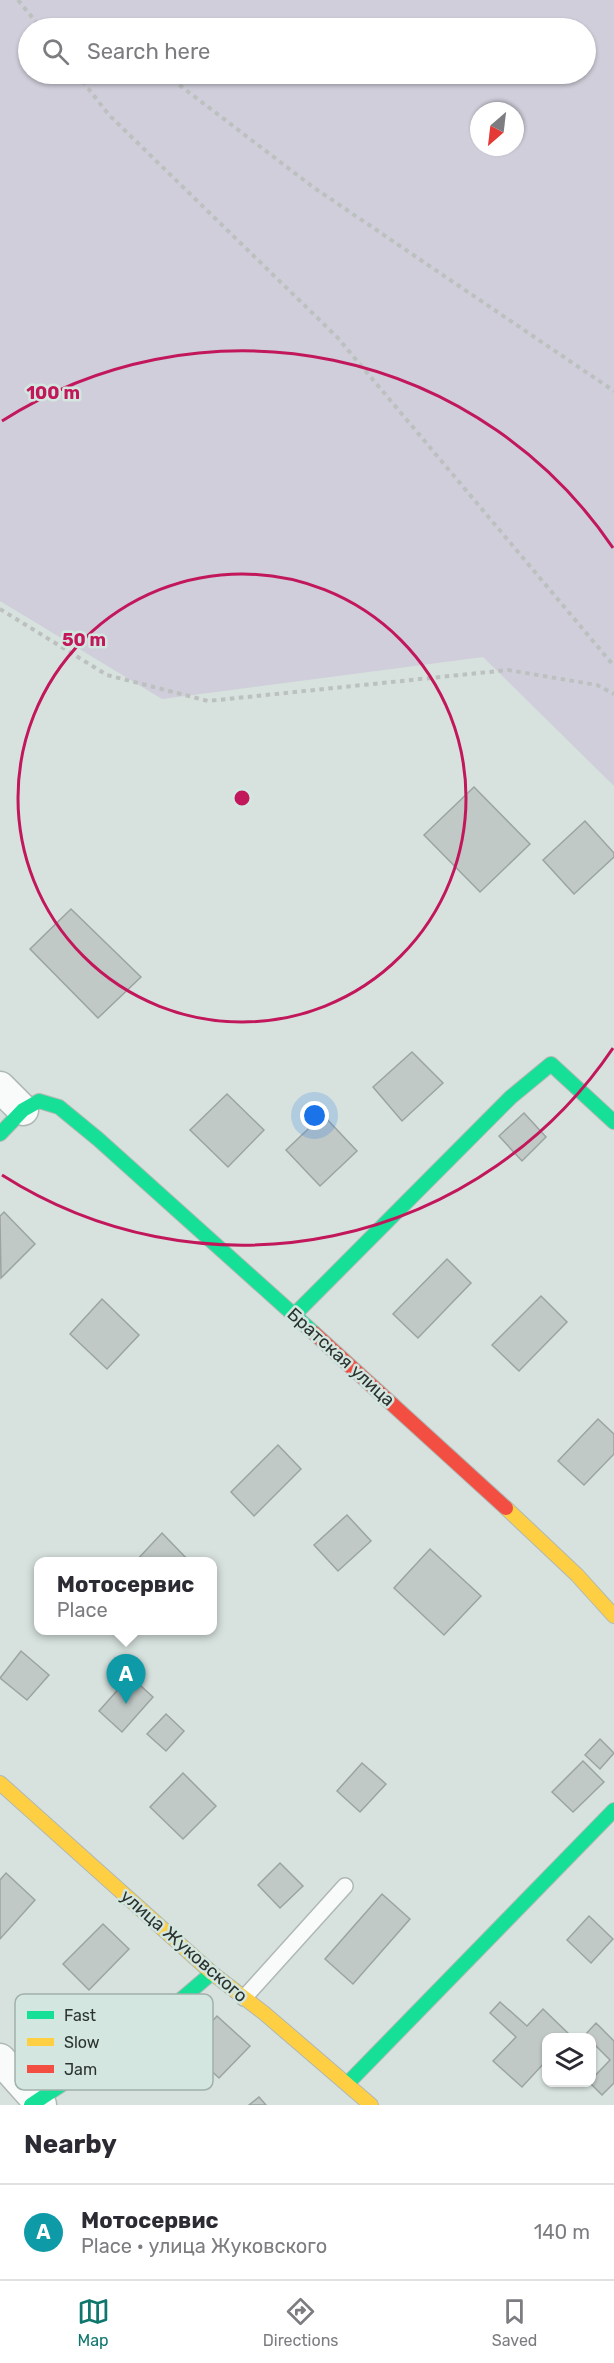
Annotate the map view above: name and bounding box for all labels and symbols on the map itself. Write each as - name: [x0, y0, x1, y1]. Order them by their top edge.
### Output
- north arrow: [470, 102, 524, 156]
- text: 100 m: [26, 382, 80, 404]
- text: 50 m: [62, 629, 106, 651]
- centre of rings: [232, 788, 252, 808]
- your location: [300, 1101, 329, 1130]
- street label: Братская улица: [283, 1303, 399, 1411]
- pin: A: [106, 1654, 146, 1704]
- street label: улица Жуковского: [116, 1885, 252, 2007]
- legend: [15, 1994, 213, 2090]
- text: Fast: [64, 2006, 96, 2025]
- text: Slow: [64, 2033, 100, 2052]
- text: Jam: [64, 2060, 97, 2079]

